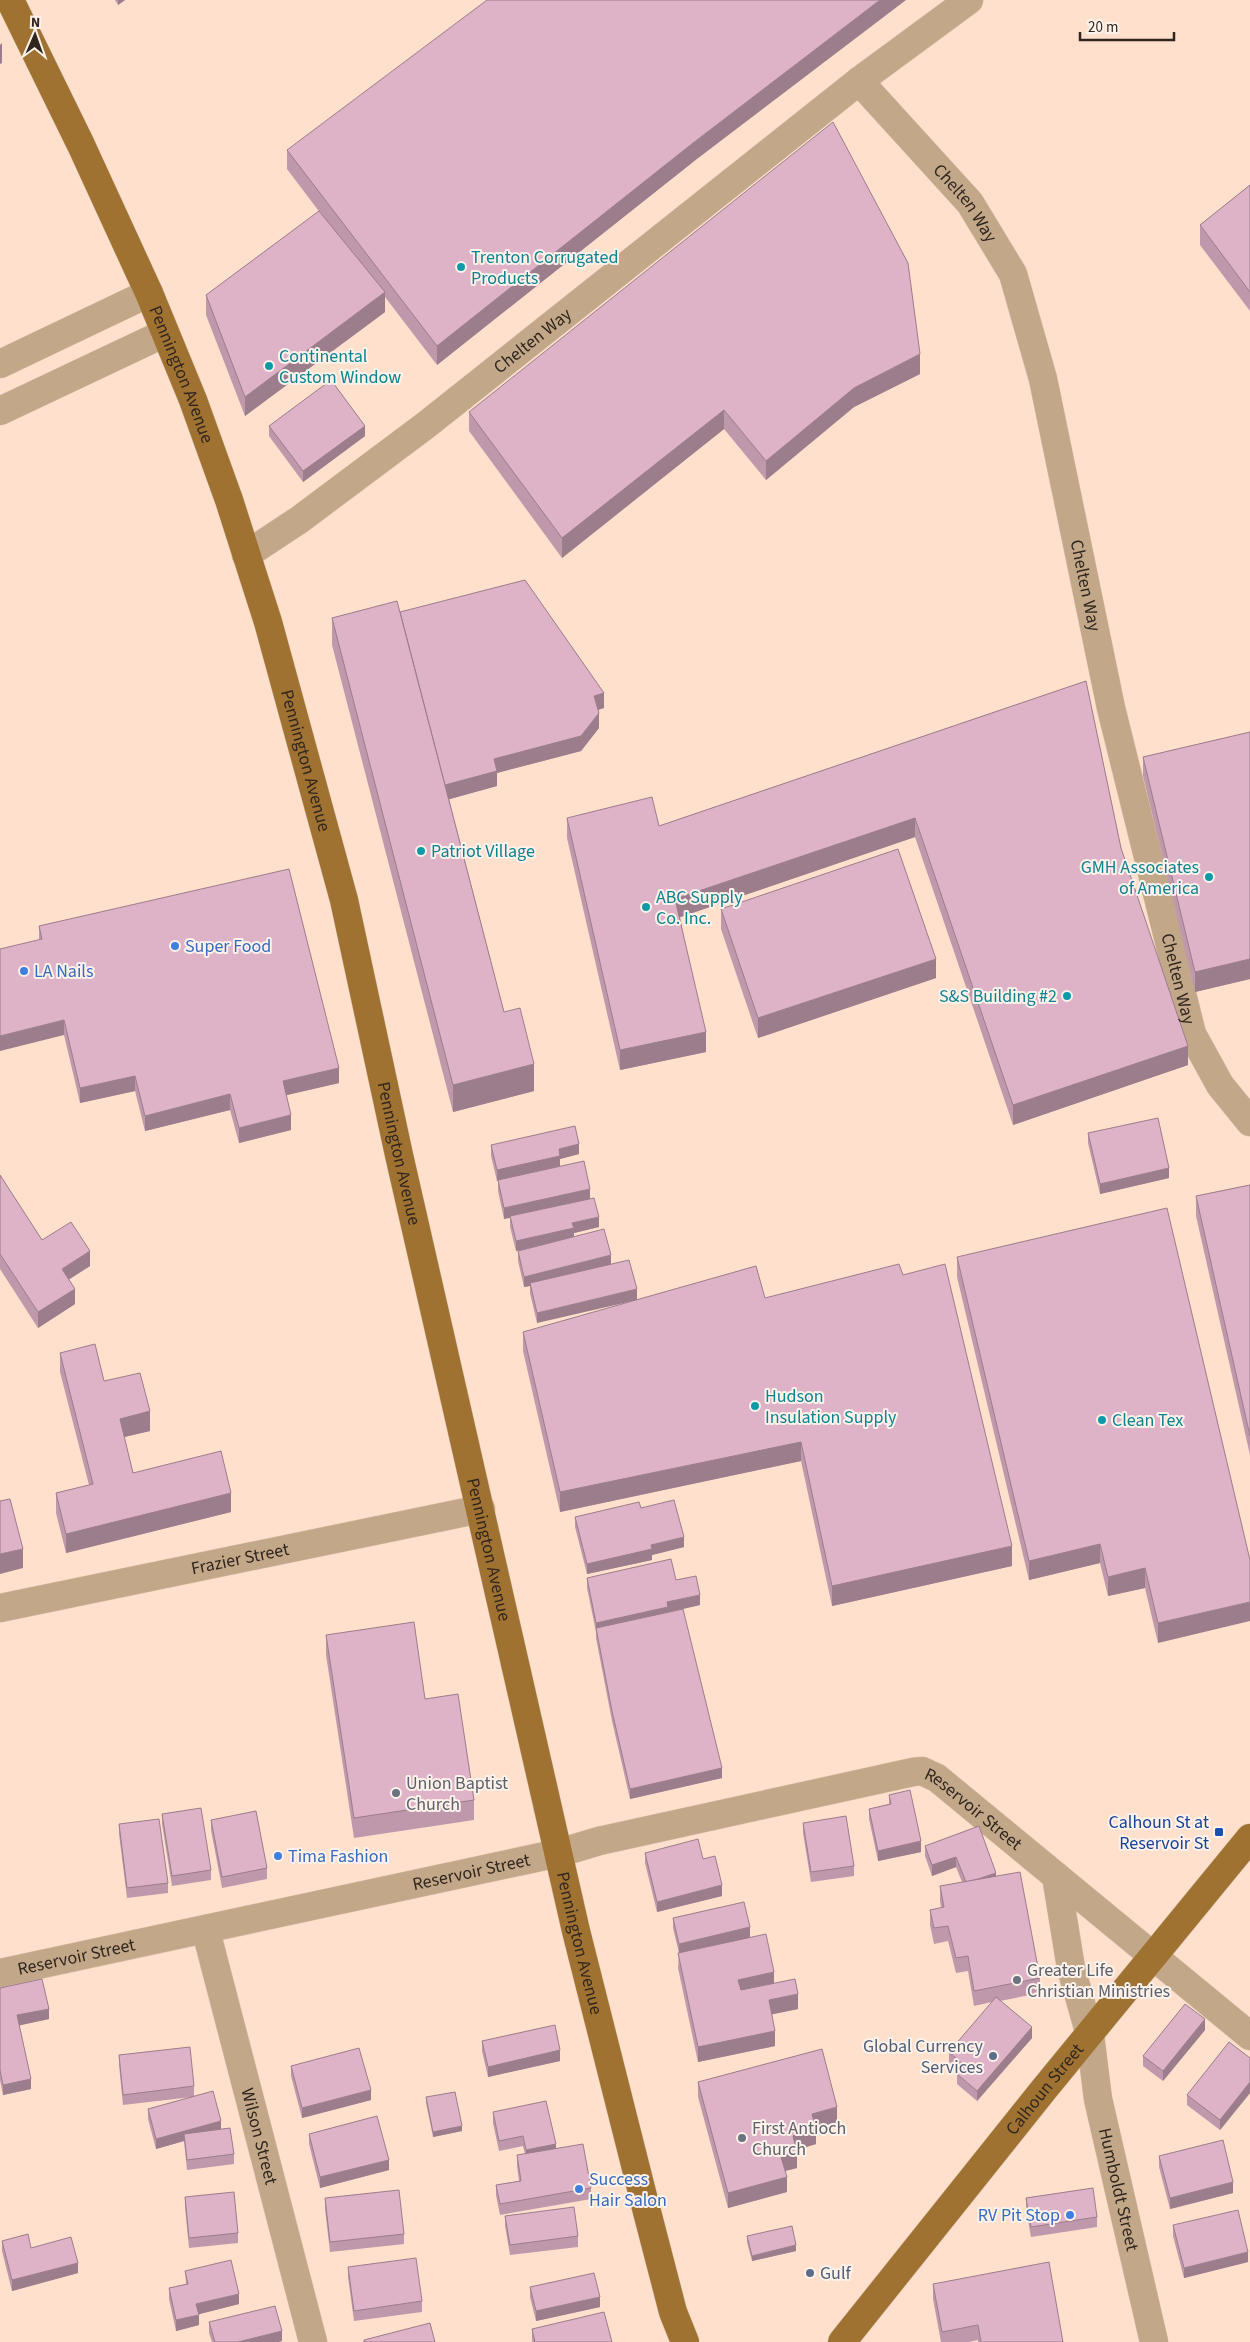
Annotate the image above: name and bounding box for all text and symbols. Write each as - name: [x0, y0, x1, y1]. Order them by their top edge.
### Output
- north arrow: [10, 10, 60, 60]
- scale bar: [1080, 10, 1174, 42]
- text: N: [30, 13, 40, 33]
- text: 20 m: [1088, 17, 1118, 38]
- street label: Chelten Way: [927, 158, 1004, 247]
- place label: Trenton Corrugated Products: [471, 245, 618, 291]
- marker: Trenton Corrugated Products: [455, 261, 467, 273]
- street label: Chelten Way: [488, 301, 577, 379]
- street label: Pennington Avenue: [143, 302, 220, 447]
- place label: Continental Custom Window: [279, 344, 401, 390]
- marker: Continental Custom Window: [263, 360, 275, 372]
- street label: Chelten Way: [1064, 537, 1107, 634]
- street label: Pennington Avenue: [275, 687, 337, 835]
- place label: Patriot Village: [431, 839, 535, 864]
- marker: Patriot Village: [415, 845, 427, 857]
- place label: GMH Associates of America: [1081, 855, 1199, 901]
- marker: GMH Associates of America: [1203, 871, 1215, 883]
- place label: ABC Supply Co. Inc.: [656, 885, 743, 931]
- marker: ABC Supply Co. Inc.: [640, 901, 652, 913]
- street label: Chelten Way: [1155, 930, 1202, 1027]
- place label: Super Food: [185, 934, 271, 959]
- marker: Super Food: [169, 940, 181, 952]
- place label: LA Nails: [34, 959, 93, 984]
- marker: LA Nails: [18, 965, 30, 977]
- place label: S&S Building #2: [939, 984, 1057, 1009]
- marker: S&S Building #2: [1061, 990, 1073, 1002]
- street label: Pennington Avenue: [371, 1079, 427, 1228]
- place label: Hudson Insulation Supply: [765, 1384, 897, 1430]
- marker: Hudson Insulation Supply: [749, 1400, 761, 1412]
- place label: Clean Tex: [1112, 1408, 1183, 1433]
- marker: Clean Tex: [1096, 1414, 1108, 1426]
- street label: Pennington Avenue: [460, 1475, 517, 1624]
- street label: Frazier Street: [189, 1536, 291, 1581]
- street label: Reservoir Street: [920, 1761, 1028, 1856]
- place label: Union Baptist Church: [406, 1771, 508, 1817]
- marker: Union Baptist Church: [390, 1787, 402, 1799]
- place label: Calhoun St at Reservoir St: [1108, 1810, 1209, 1856]
- marker: Calhoun St at Reservoir St: [1213, 1826, 1225, 1838]
- place label: Tima Fashion: [288, 1844, 388, 1869]
- street label: Reservoir Street: [410, 1847, 532, 1897]
- marker: Tima Fashion: [272, 1850, 284, 1862]
- street label: Pennington Avenue: [550, 1869, 609, 2017]
- street label: Reservoir Street: [15, 1932, 137, 1981]
- place label: Greater Life Christian Ministries: [1027, 1958, 1170, 2004]
- marker: Greater Life Christian Ministries: [1011, 1974, 1023, 1986]
- place label: Global Currency Services: [863, 2034, 984, 2080]
- street label: Calhoun Street: [1000, 2038, 1089, 2140]
- marker: Global Currency Services: [987, 2050, 999, 2062]
- street label: Wilson Street: [235, 2085, 284, 2187]
- place label: First Antioch Church: [752, 2116, 846, 2162]
- street label: Humboldt Street: [1093, 2125, 1145, 2253]
- marker: First Antioch Church: [736, 2132, 748, 2144]
- place label: Success Hair Salon: [589, 2167, 667, 2213]
- marker: Success Hair Salon: [573, 2183, 585, 2195]
- place label: RV Pit Stop: [978, 2203, 1060, 2228]
- marker: RV Pit Stop: [1064, 2209, 1076, 2221]
- place label: Gulf: [820, 2261, 851, 2286]
- marker: Gulf: [804, 2267, 816, 2279]

